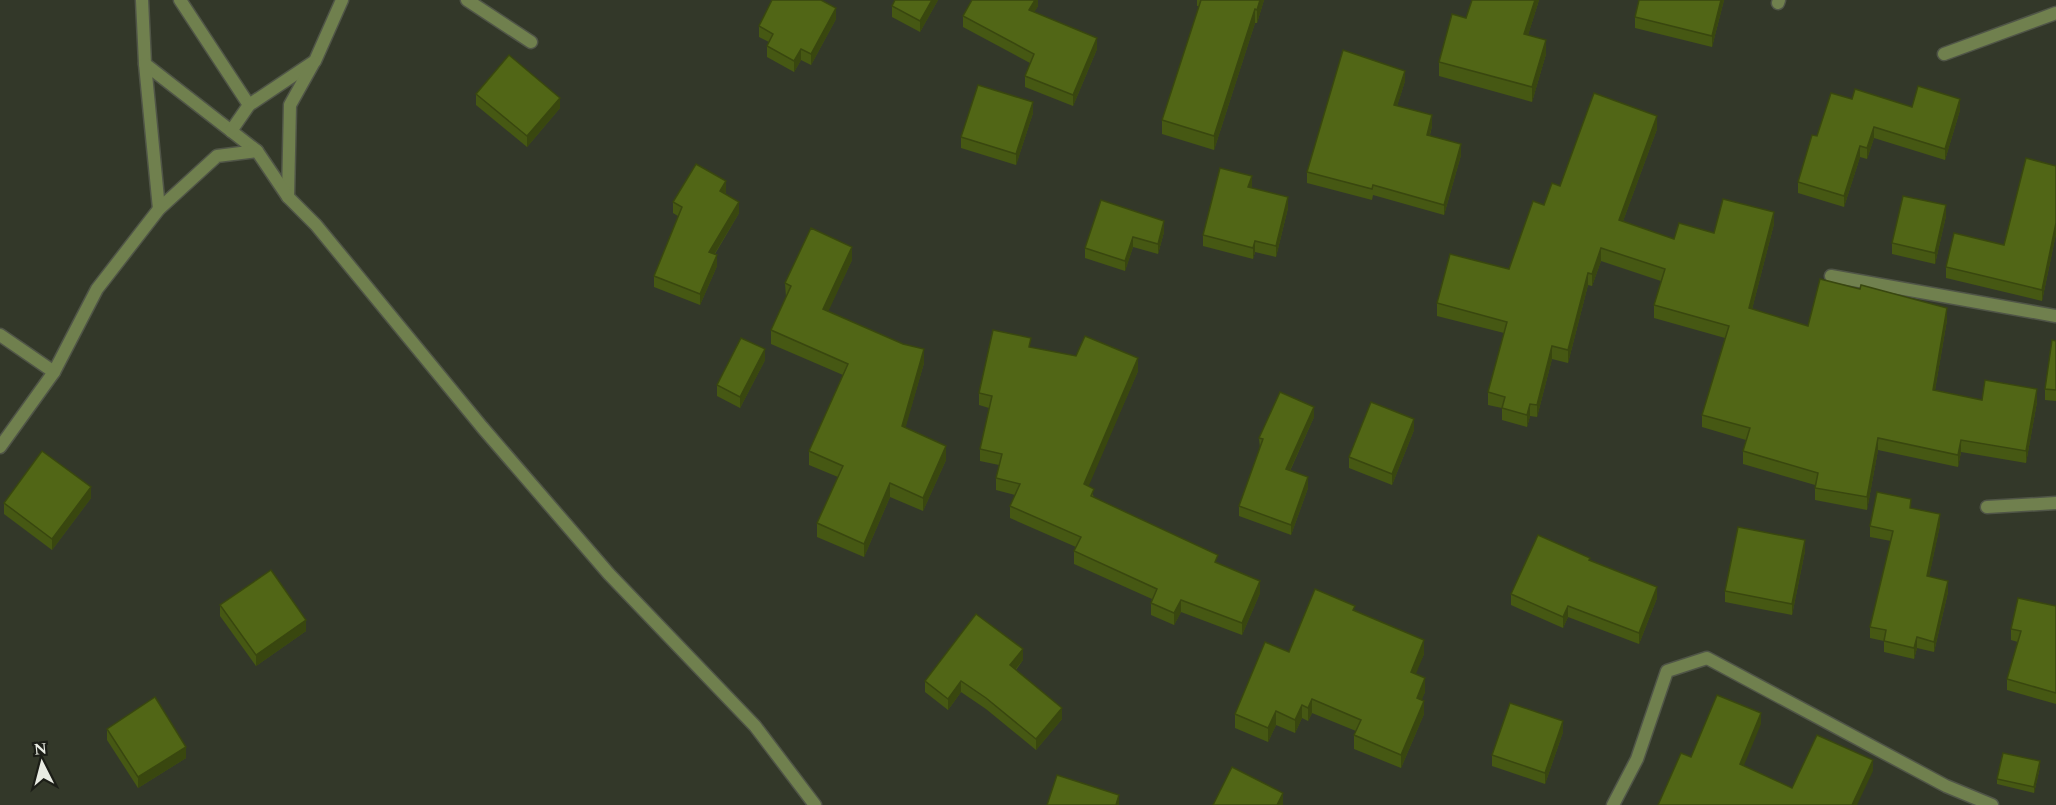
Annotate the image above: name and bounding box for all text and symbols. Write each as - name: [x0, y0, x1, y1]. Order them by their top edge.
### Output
- north arrow: [12, 733, 72, 793]
- text: N: [33, 736, 48, 762]

